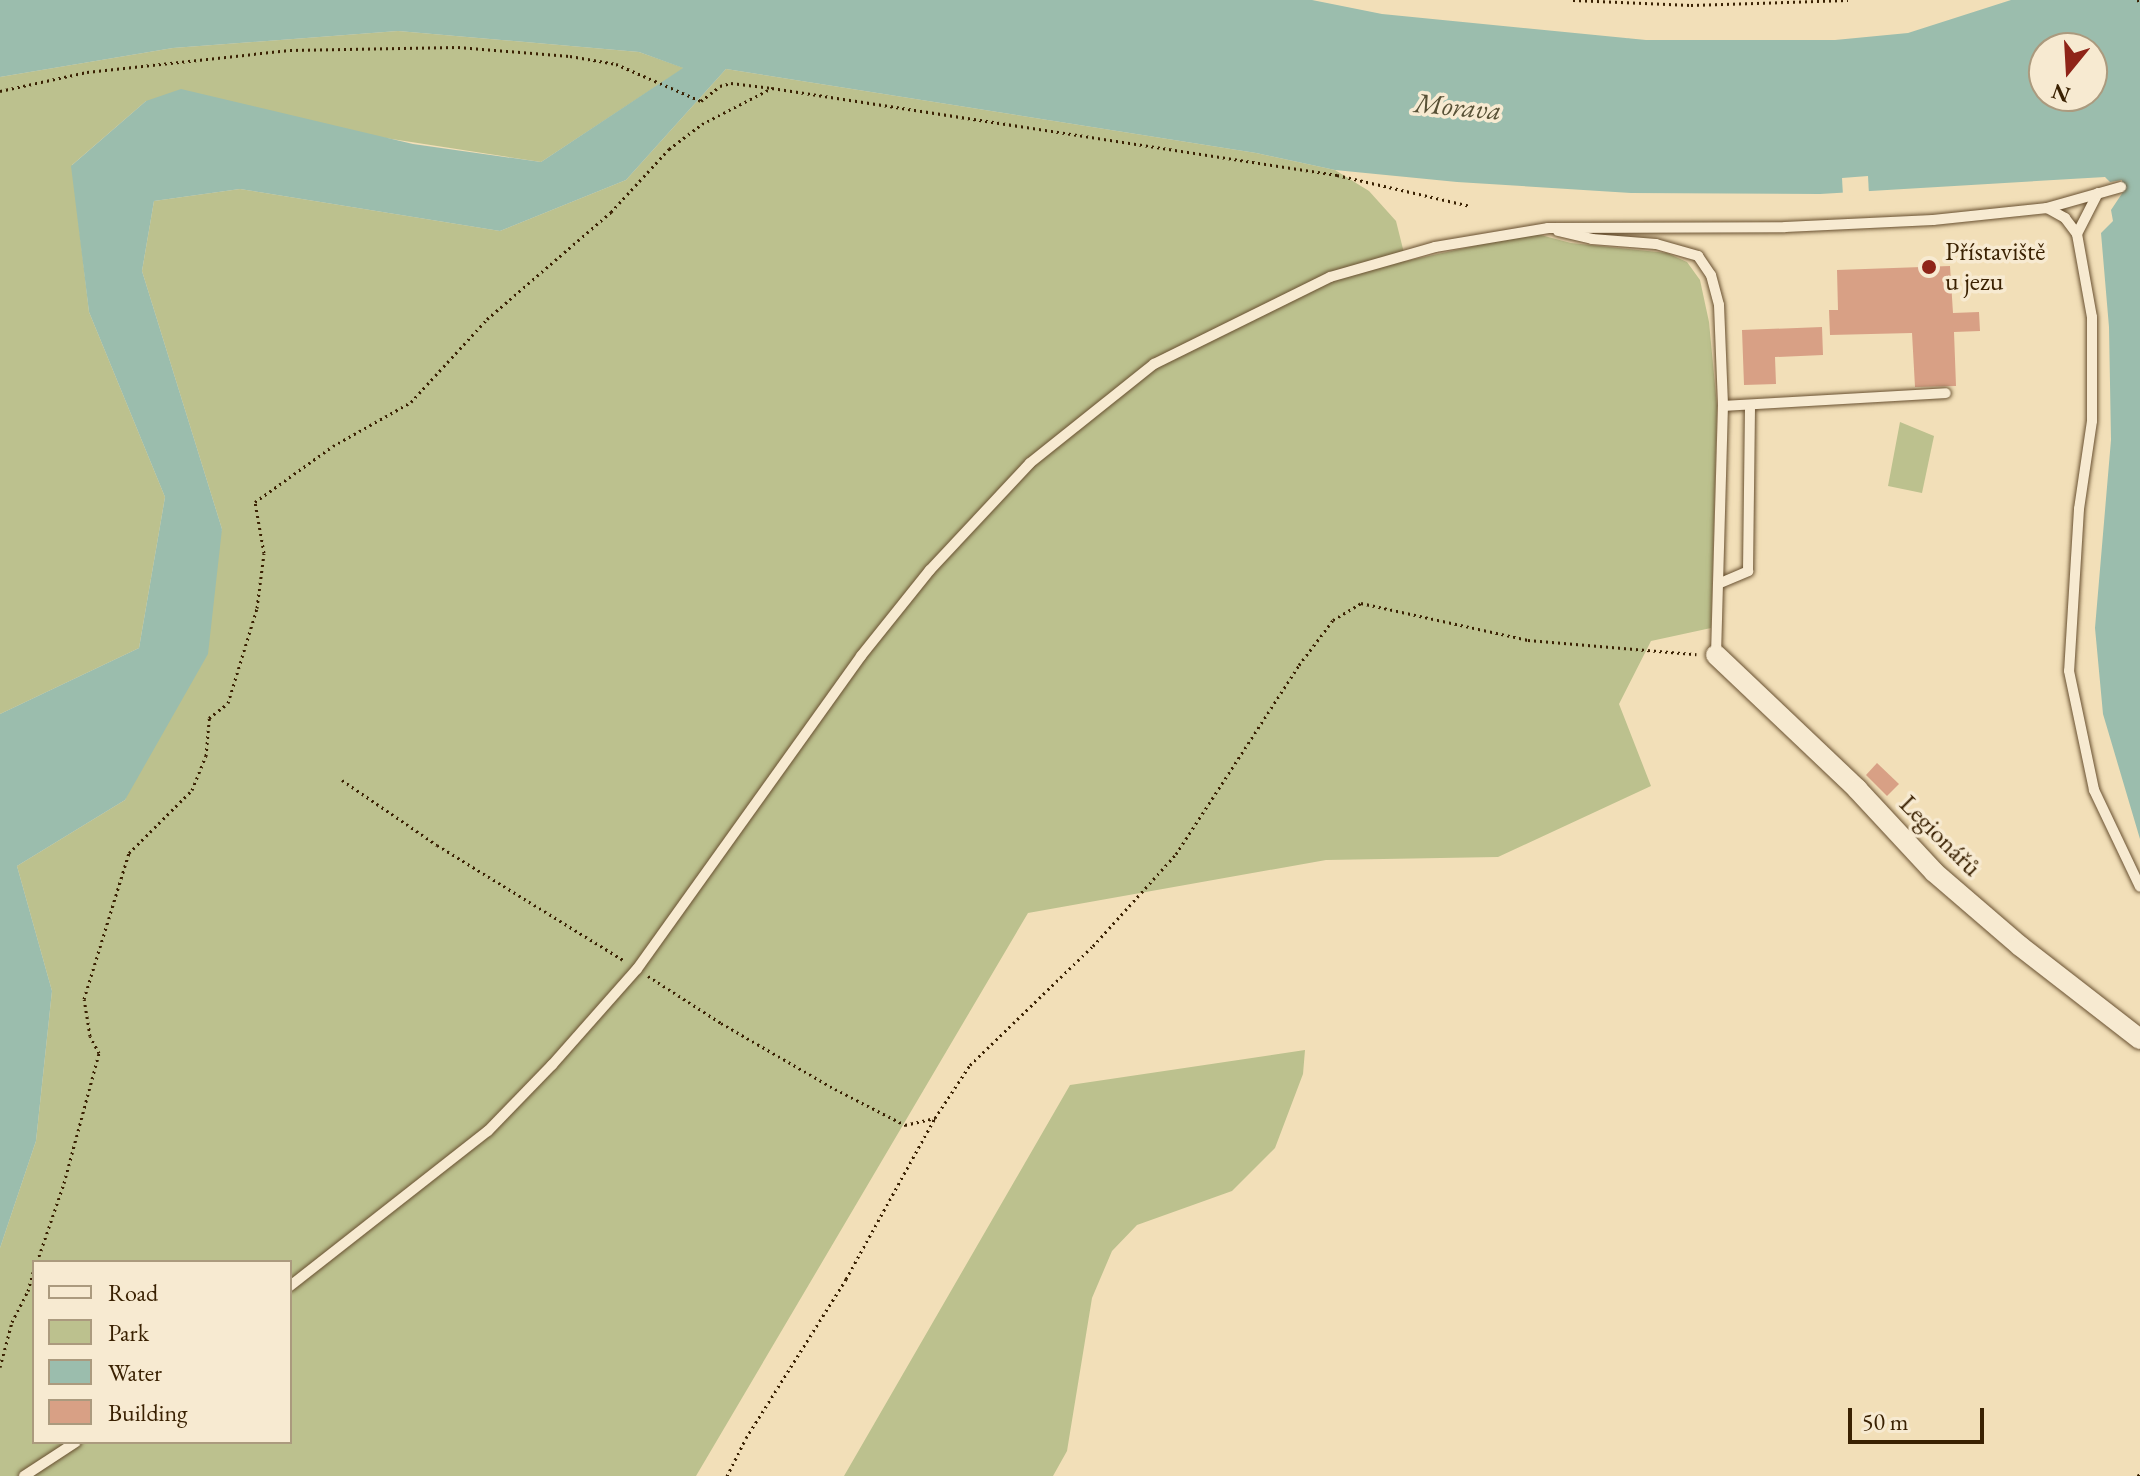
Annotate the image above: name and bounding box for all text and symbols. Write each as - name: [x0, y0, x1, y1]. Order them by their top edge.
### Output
- north arrow: [2028, 32, 2108, 112]
- text: N: [2048, 77, 2074, 110]
- water label: Morava: [1413, 85, 1503, 127]
- place label: Přístaviště u jezu: [1945, 236, 2045, 298]
- marker: Přístaviště u jezu: [1920, 258, 1938, 276]
- street label: Legionářů: [1893, 789, 1987, 883]
- legend: [32, 1260, 292, 1444]
- text: Road: [108, 1277, 158, 1308]
- text: Park: [108, 1317, 149, 1348]
- text: Water: [108, 1357, 162, 1388]
- scale bar: [1852, 1392, 1988, 1442]
- text: Building: [108, 1397, 188, 1428]
- text: 50 m: [1862, 1406, 1909, 1437]

